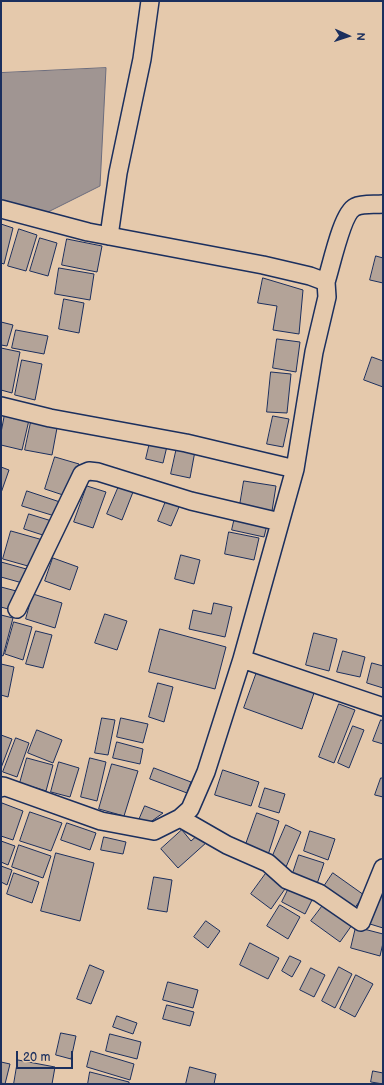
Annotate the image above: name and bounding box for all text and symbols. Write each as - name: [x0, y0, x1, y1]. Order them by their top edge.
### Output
- north arrow: [328, 16, 368, 56]
- text: N: [354, 32, 367, 41]
- scale bar: [18, 1043, 75, 1069]
- text: 20 m: [23, 1050, 50, 1065]

